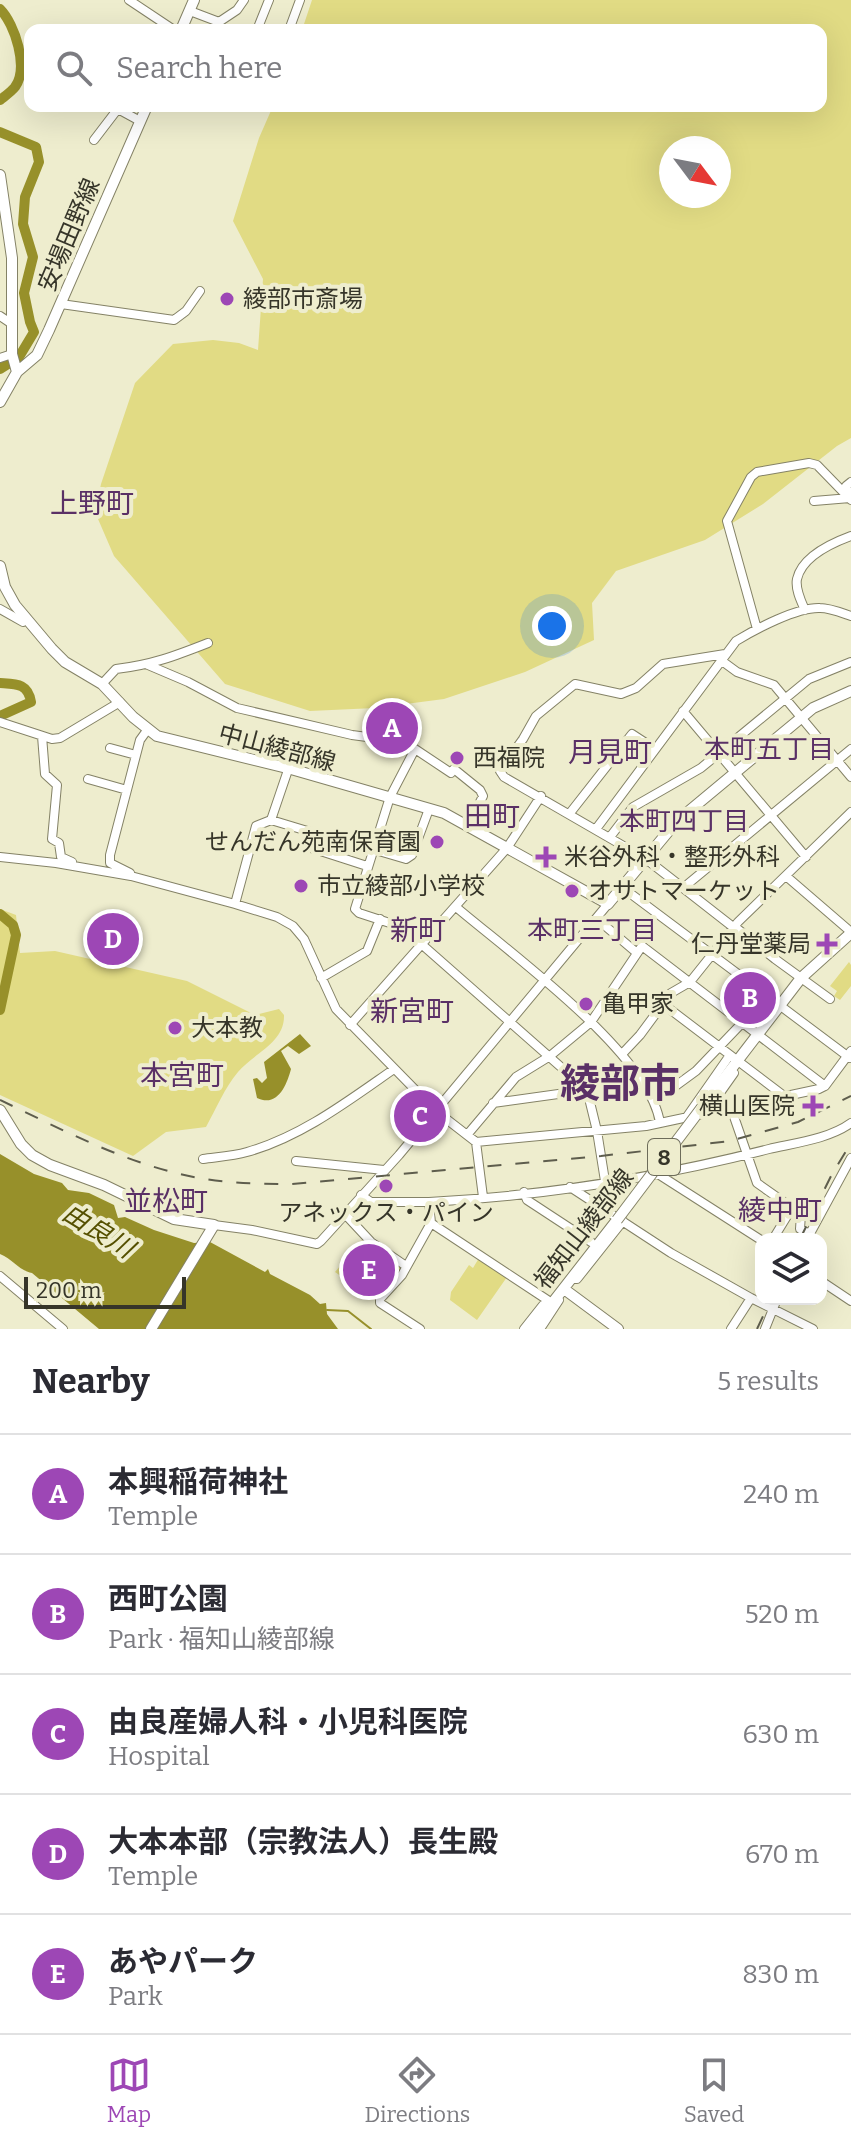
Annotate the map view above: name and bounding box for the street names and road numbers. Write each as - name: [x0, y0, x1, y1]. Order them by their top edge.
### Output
- street label: 安場田野線: [33, 174, 105, 296]
- street label: 中山綾部線: [215, 719, 339, 777]
- road number: 8: [648, 1139, 680, 1175]
- street label: 福知山綾部線: [529, 1164, 639, 1294]

